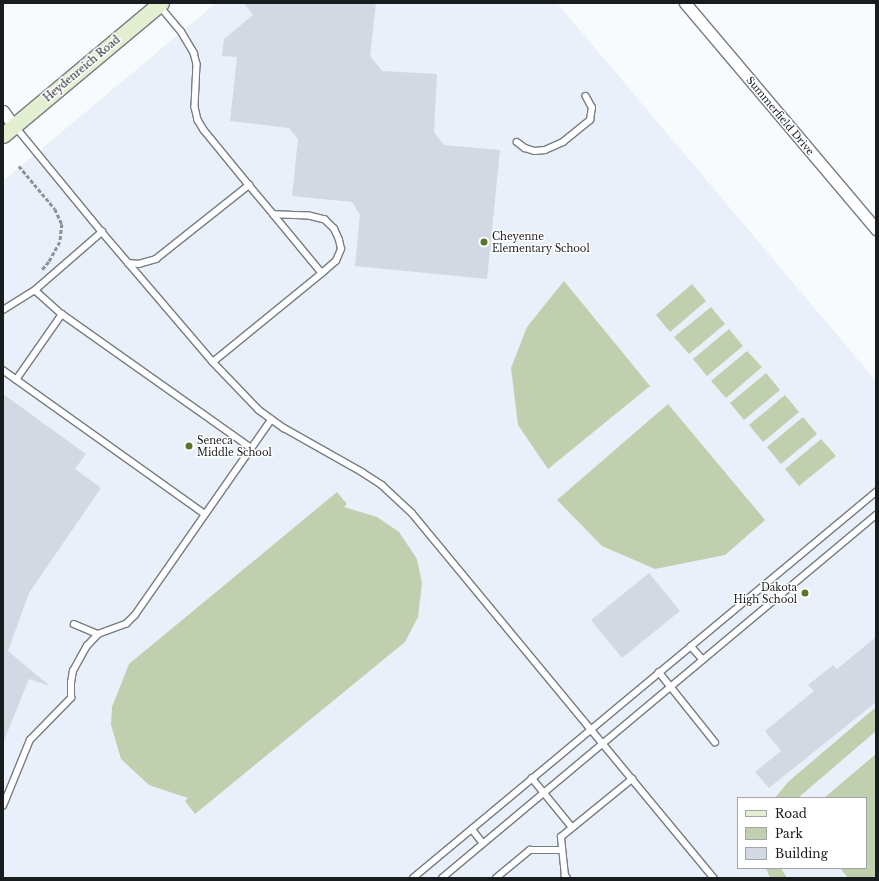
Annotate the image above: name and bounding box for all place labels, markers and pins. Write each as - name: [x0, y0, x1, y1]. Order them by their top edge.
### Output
- place label: Cheyenne Elementary School: [492, 230, 590, 254]
- marker: Cheyenne Elementary School: [479, 237, 489, 247]
- place label: Seneca Middle School: [197, 434, 272, 458]
- marker: Seneca Middle School: [184, 441, 194, 451]
- place label: Dakota High School: [734, 581, 797, 604]
- marker: Dakota High School: [800, 588, 810, 598]

